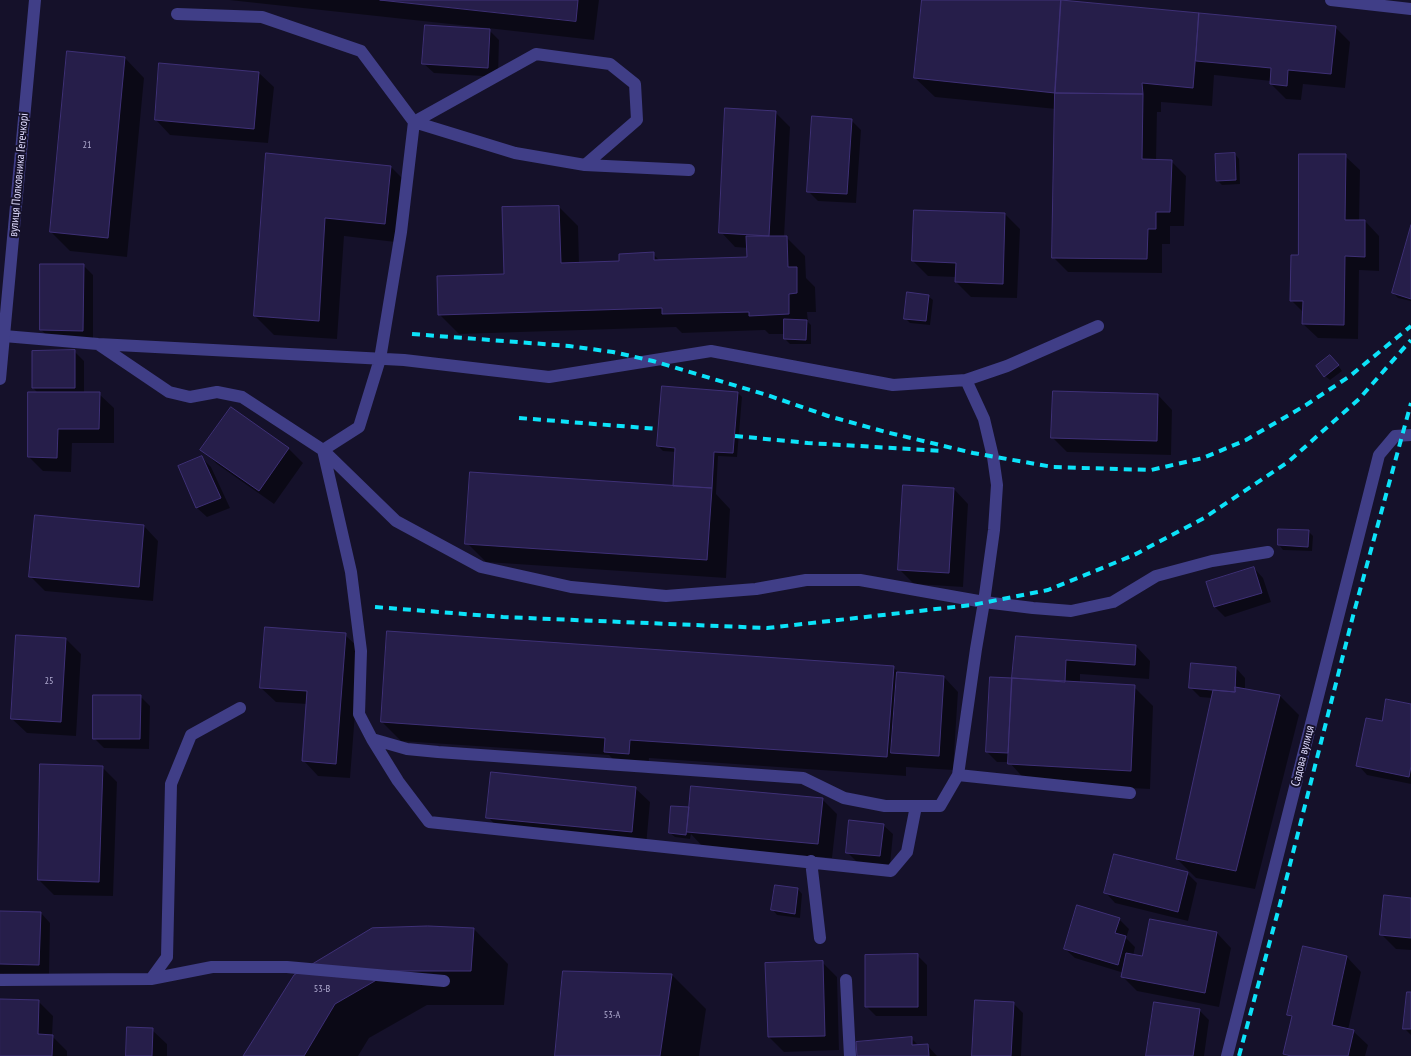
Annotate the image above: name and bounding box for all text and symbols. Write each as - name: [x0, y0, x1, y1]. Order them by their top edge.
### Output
- street label: вулиця Полковника Гегечкорі: [6, 113, 32, 237]
- house number: 21: [83, 139, 91, 151]
- house number: 25: [45, 675, 53, 687]
- street label: Садова вулиця: [1288, 724, 1318, 788]
- house number: 53-В: [314, 983, 330, 995]
- house number: 53-А: [604, 1009, 620, 1021]

